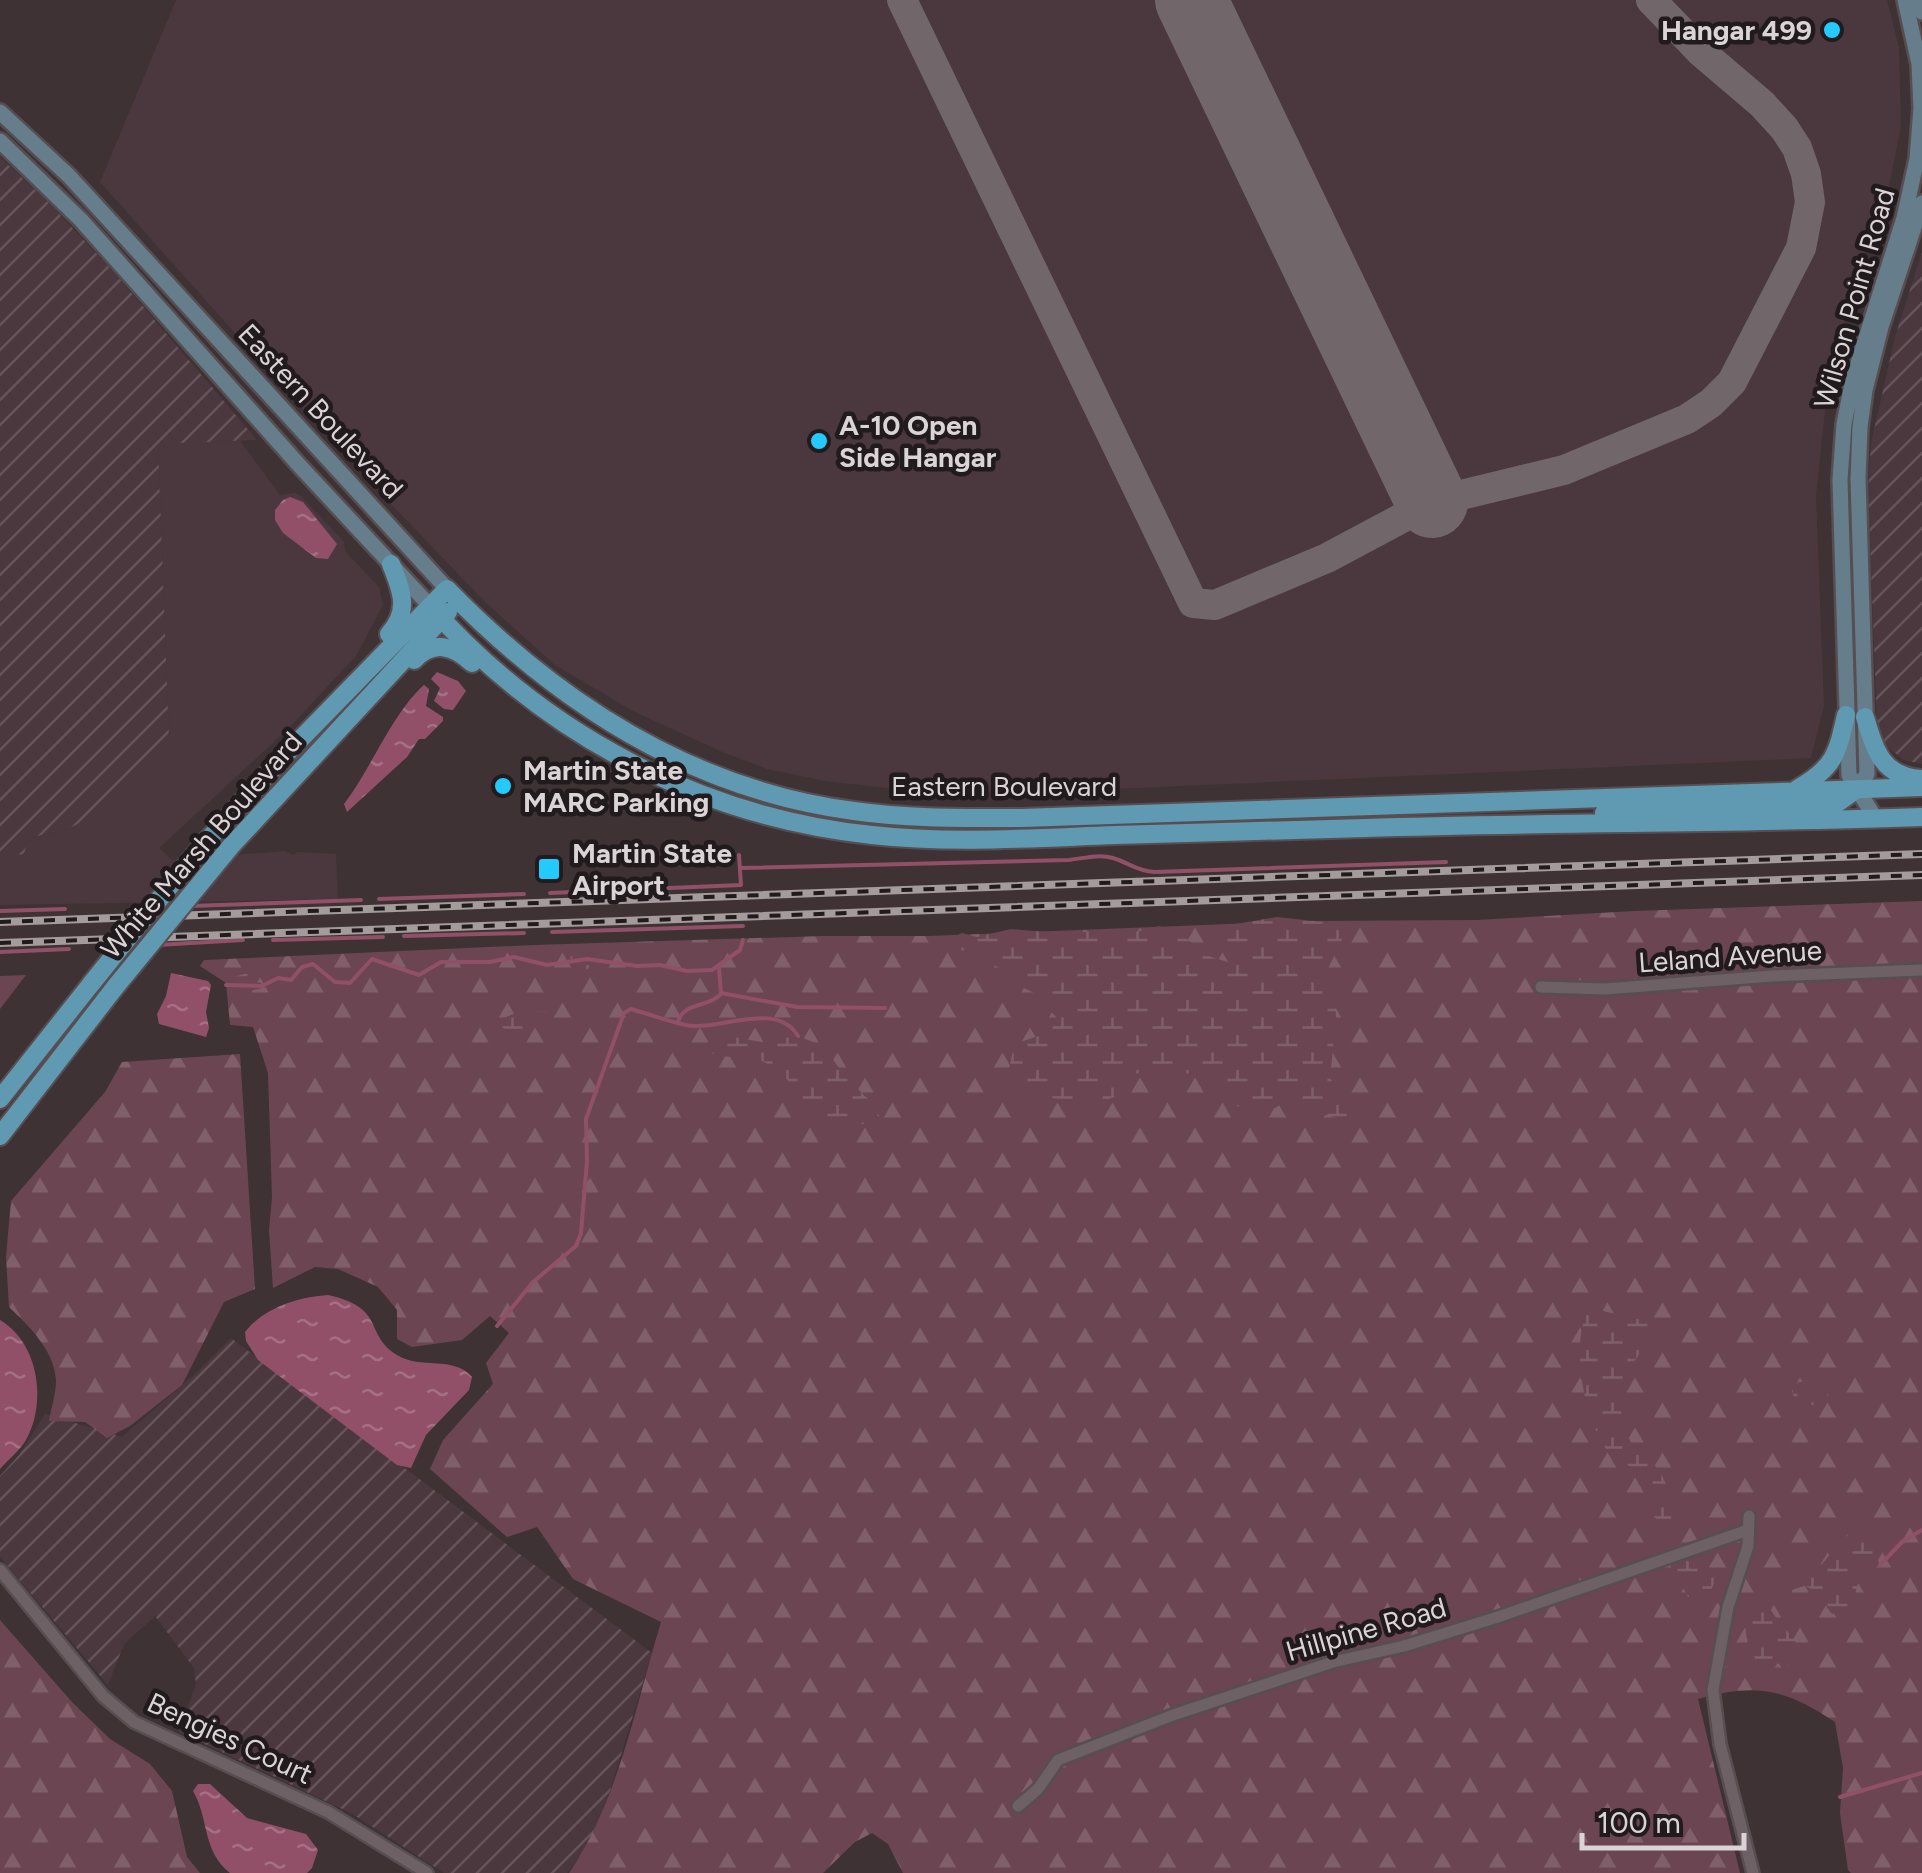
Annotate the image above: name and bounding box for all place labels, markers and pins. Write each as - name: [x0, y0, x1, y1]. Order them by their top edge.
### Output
- place label: Hangar 499: [1661, 13, 1812, 47]
- marker: Hangar 499: [1821, 19, 1843, 41]
- place label: A-10 Open Side Hangar: [839, 408, 997, 474]
- marker: A-10 Open Side Hangar: [808, 430, 830, 452]
- place label: Martin State MARC Parking: [523, 753, 709, 819]
- marker: Martin State MARC Parking: [492, 775, 514, 797]
- place label: Martin State Airport: [572, 836, 732, 902]
- marker: Martin State Airport: [536, 856, 562, 882]

